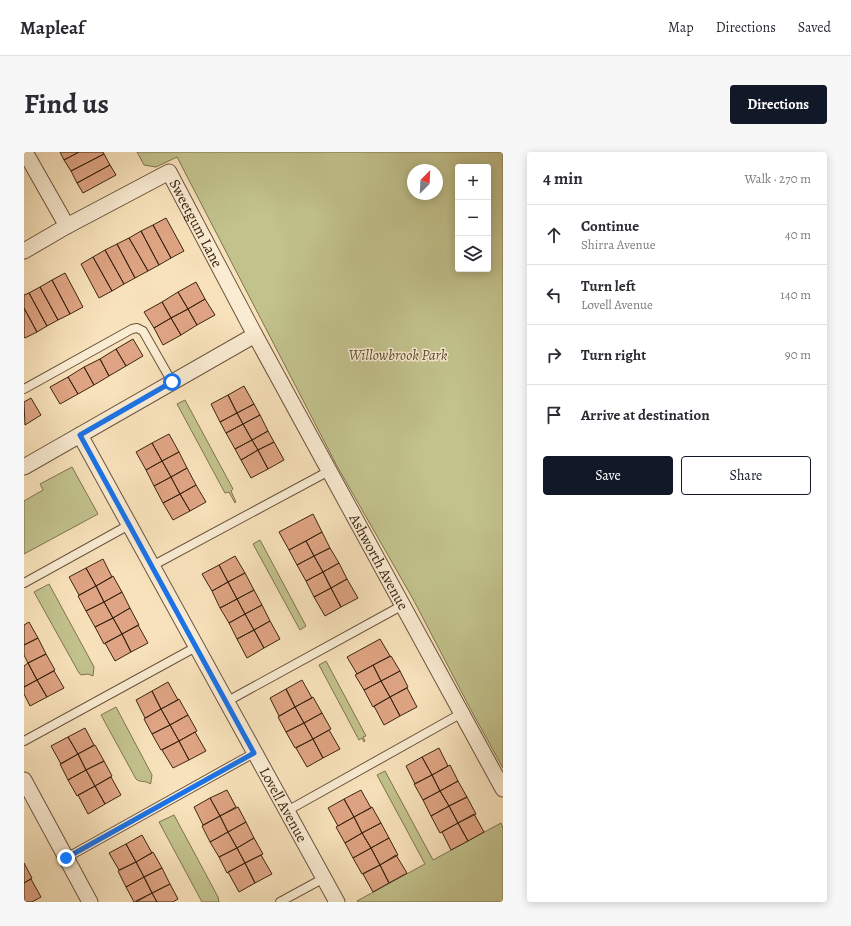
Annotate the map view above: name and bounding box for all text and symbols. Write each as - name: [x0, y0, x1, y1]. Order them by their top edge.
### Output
- text: Mapleaf: [20, 15, 85, 41]
- text: Map: [668, 18, 694, 37]
- text: Directions: [716, 18, 776, 37]
- text: Saved: [798, 18, 831, 37]
- text: Find us: [24, 85, 109, 123]
- button: Directions: [730, 85, 827, 124]
- north arrow: [407, 164, 443, 200]
- map controls: [455, 164, 491, 272]
- button: +: [455, 164, 491, 200]
- text: 4 min: [543, 167, 583, 190]
- text: Walk · 270 m: [745, 170, 811, 187]
- street label: Sweetgum Lane: [164, 176, 228, 271]
- button: −: [455, 200, 491, 236]
- text: Continue: [581, 216, 639, 236]
- icon: ahead: [543, 224, 565, 246]
- text: 40 m: [785, 226, 811, 243]
- button: layers: [455, 236, 491, 272]
- text: Shirra Avenue: [581, 236, 656, 253]
- text: Turn left: [581, 276, 636, 296]
- icon: left: [543, 284, 565, 306]
- text: 140 m: [780, 286, 811, 303]
- text: Lovell Avenue: [581, 296, 653, 313]
- icon: right: [543, 344, 565, 366]
- park label: Willowbrook Park: [348, 345, 448, 365]
- text: Turn right: [581, 345, 646, 365]
- text: 90 m: [785, 346, 811, 363]
- route start: [163, 373, 181, 391]
- icon: arrive: [543, 404, 565, 426]
- text: Arrive at destination: [581, 405, 710, 425]
- button: Save: [543, 456, 673, 495]
- button: Share: [681, 456, 811, 495]
- street label: Ashworth Avenue: [344, 509, 413, 614]
- street label: Lovell Avenue: [255, 763, 312, 846]
- route end: [57, 849, 75, 867]

